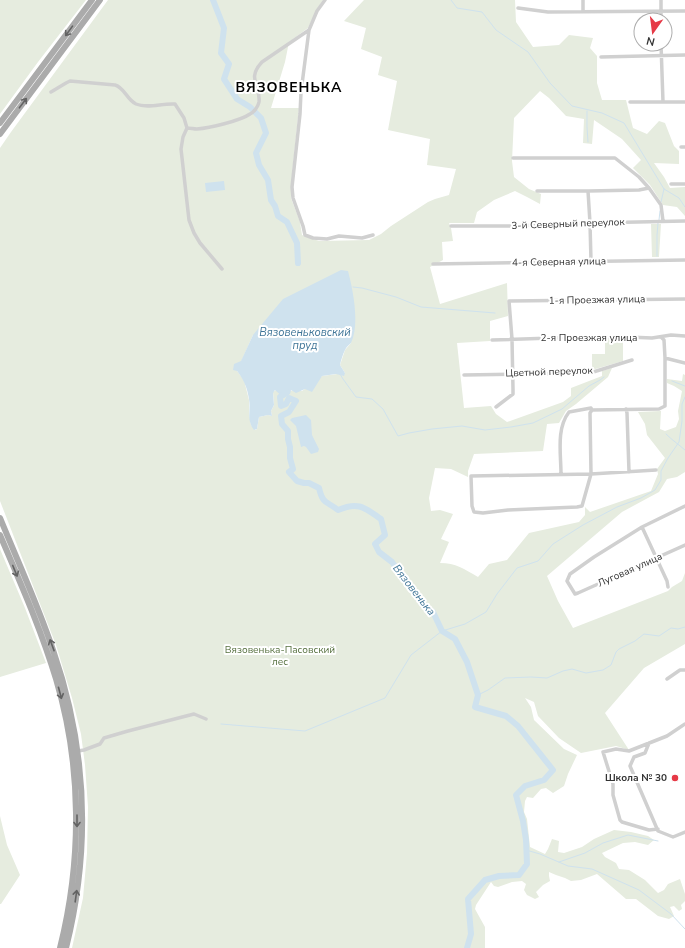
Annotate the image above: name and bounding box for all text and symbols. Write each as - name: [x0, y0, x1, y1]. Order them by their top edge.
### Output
- north arrow: [633, 12, 673, 52]
- one-way arrow: [65, 26, 73, 37]
- text: N: [645, 33, 657, 49]
- district label: ВЯЗОВЕНЬКА: [235, 78, 343, 97]
- one-way arrow: [19, 98, 27, 109]
- street label: 3-й Северный переулок: [511, 215, 626, 233]
- street label: 4-я Северная улица: [512, 254, 606, 270]
- street label: 1-я Проезжая улица: [548, 292, 646, 308]
- water label: Вязовеньковский пруд: [259, 325, 351, 353]
- street label: 2-я Проезжая улица: [541, 331, 637, 345]
- street label: Цветной переулок: [505, 363, 594, 381]
- street label: Луговая улица: [595, 549, 665, 591]
- water label: Вязовенька: [389, 561, 439, 619]
- one-way arrow: [12, 564, 19, 576]
- one-way arrow: [47, 640, 55, 652]
- park label: Вязовенька-Пасовский лес: [225, 643, 335, 669]
- one-way arrow: [56, 686, 64, 699]
- place label: Школа № 30: [605, 771, 667, 785]
- marker: Школа № 30: [670, 773, 680, 783]
- one-way arrow: [73, 814, 81, 827]
- one-way arrow: [72, 890, 80, 903]

